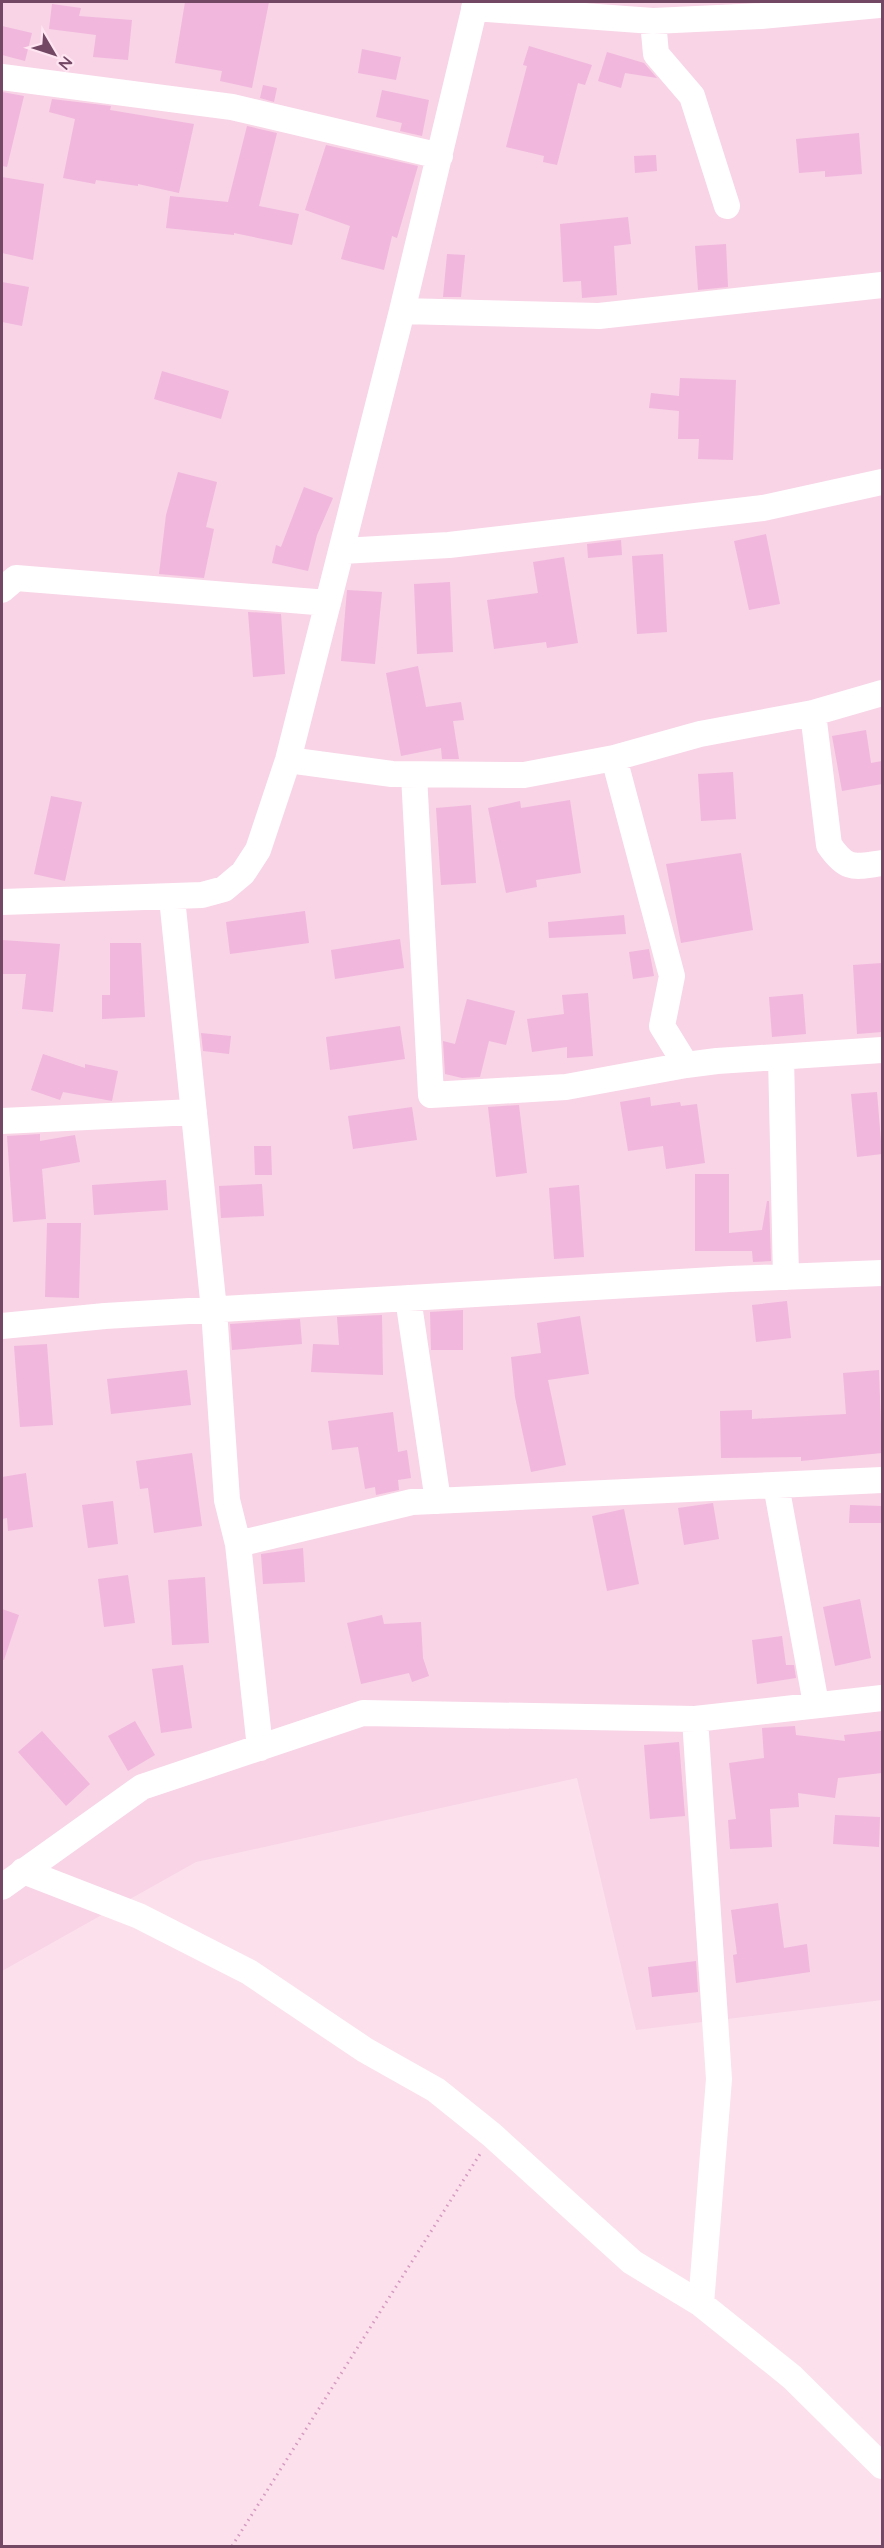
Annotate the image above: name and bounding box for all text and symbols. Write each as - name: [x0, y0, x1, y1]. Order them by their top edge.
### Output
- north arrow: [24, 24, 84, 84]
- text: N: [54, 53, 77, 74]

